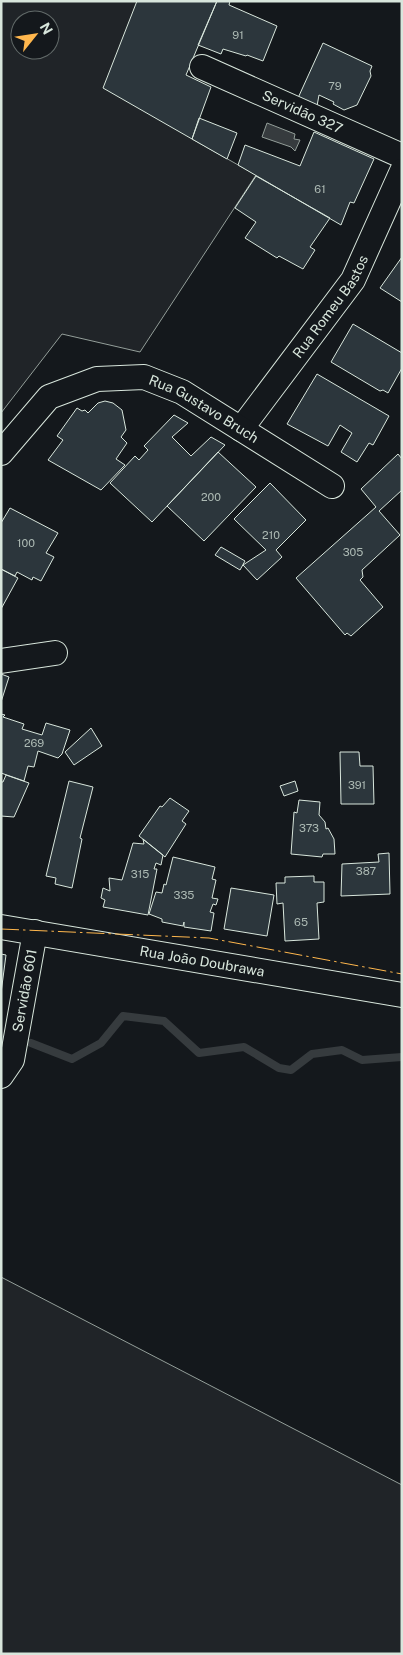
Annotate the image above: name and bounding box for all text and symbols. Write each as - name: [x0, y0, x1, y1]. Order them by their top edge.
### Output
- north arrow: [10, 10, 60, 60]
- text: N: [37, 20, 56, 37]
- house number: 91: [232, 29, 244, 41]
- house number: 79: [328, 80, 342, 92]
- street label: Servidão 327: [260, 87, 345, 137]
- house number: 61: [314, 183, 326, 195]
- street label: Rua Romeu Bastos: [289, 253, 371, 361]
- street label: Rua Gustavo Bruch: [147, 372, 262, 446]
- house number: 200: [201, 491, 221, 503]
- house number: 210: [262, 529, 280, 541]
- house number: 100: [17, 537, 35, 549]
- house number: 305: [343, 546, 363, 558]
- house number: 269: [24, 737, 44, 749]
- house number: 391: [348, 779, 366, 791]
- house number: 373: [299, 822, 319, 834]
- house number: 387: [356, 865, 377, 877]
- house number: 315: [131, 868, 149, 880]
- house number: 335: [174, 889, 194, 901]
- house number: 65: [294, 916, 308, 928]
- street label: Rua João Doubrawa: [138, 943, 266, 980]
- street label: Servidão 601: [9, 948, 40, 1033]

